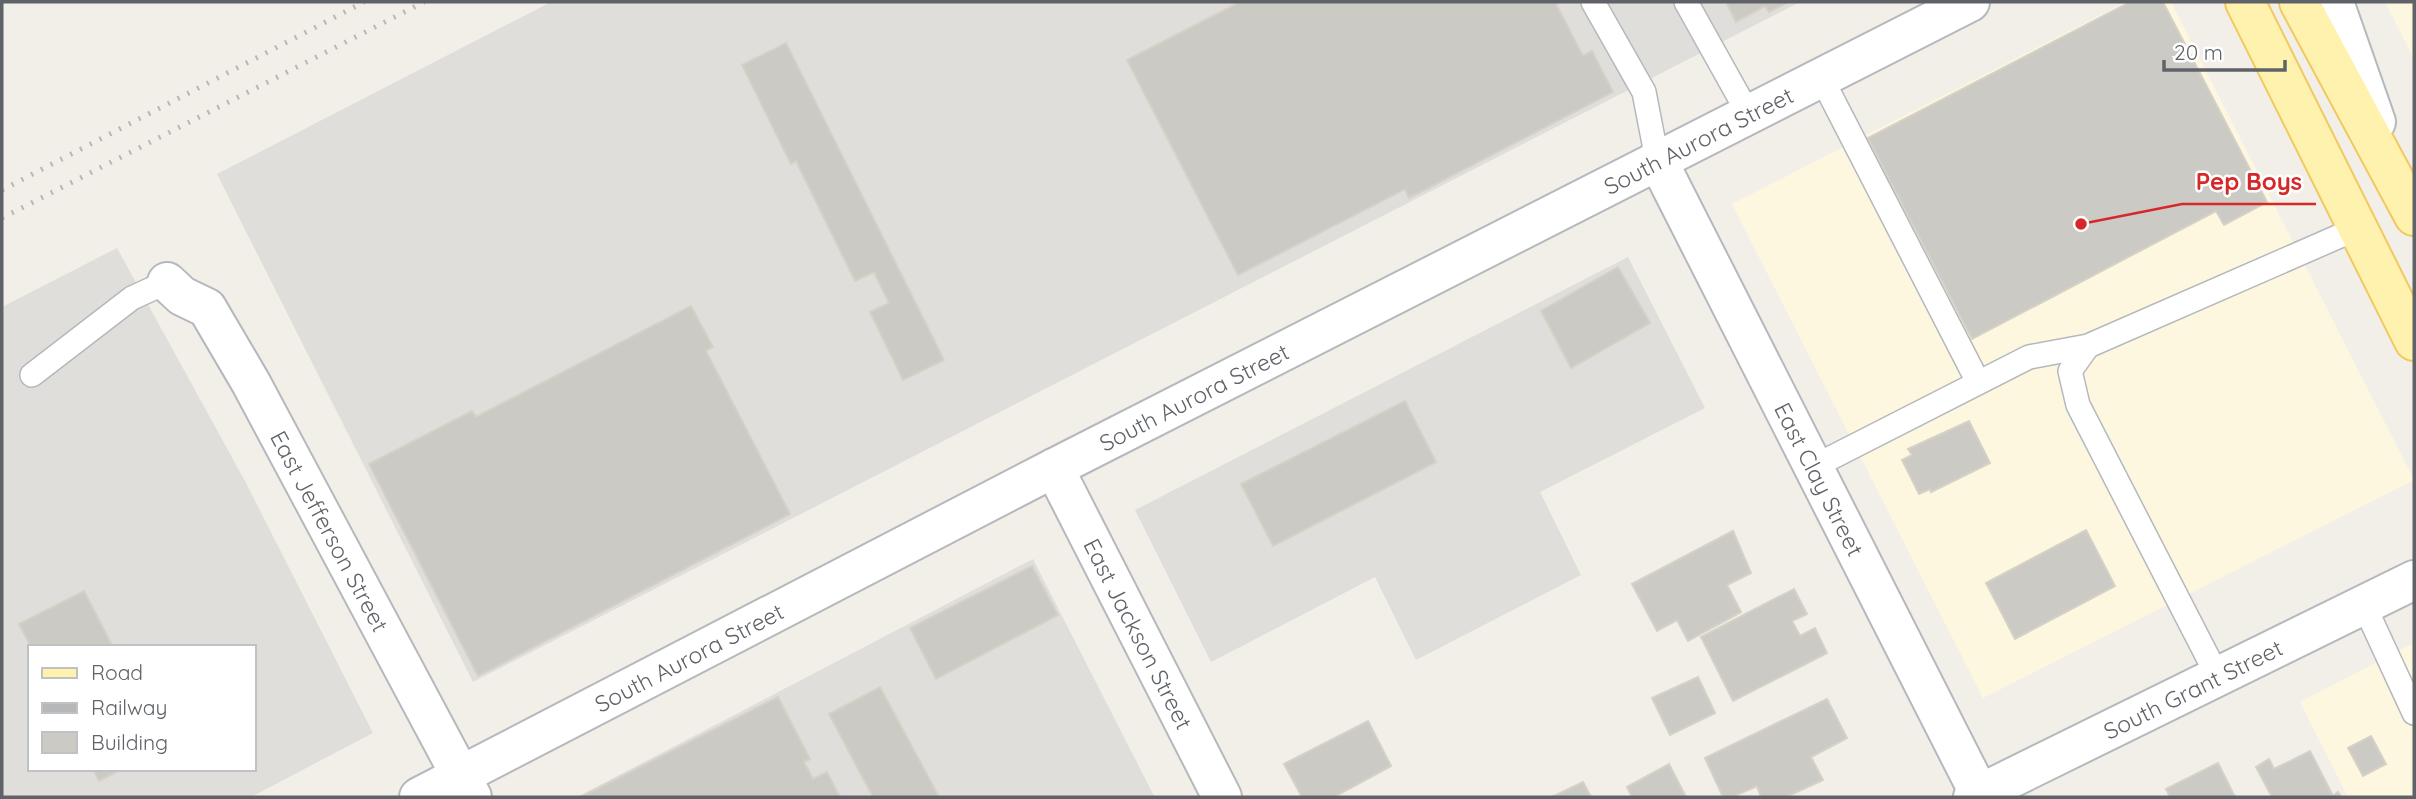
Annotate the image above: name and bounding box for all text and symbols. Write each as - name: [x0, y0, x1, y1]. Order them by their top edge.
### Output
- scale bar: [2164, 28, 2285, 72]
- text: 20 m: [2174, 39, 2223, 65]
- street label: South Aurora Street: [1599, 80, 1798, 201]
- callout: Pep Boys: [2182, 159, 2316, 204]
- text: Pep Boys: [2196, 166, 2302, 196]
- street label: South Aurora Street: [1094, 337, 1294, 457]
- street label: East Clay Street: [1768, 397, 1871, 561]
- street label: East Jefferson Street: [265, 426, 396, 637]
- street label: East Jackson Street: [1078, 533, 1199, 734]
- street label: South Aurora Street: [590, 596, 788, 718]
- street label: South Grant Street: [2099, 632, 2287, 745]
- legend: [28, 645, 256, 771]
- text: Road: [91, 659, 143, 685]
- text: Railway: [91, 694, 167, 720]
- text: Building: [91, 729, 168, 755]

